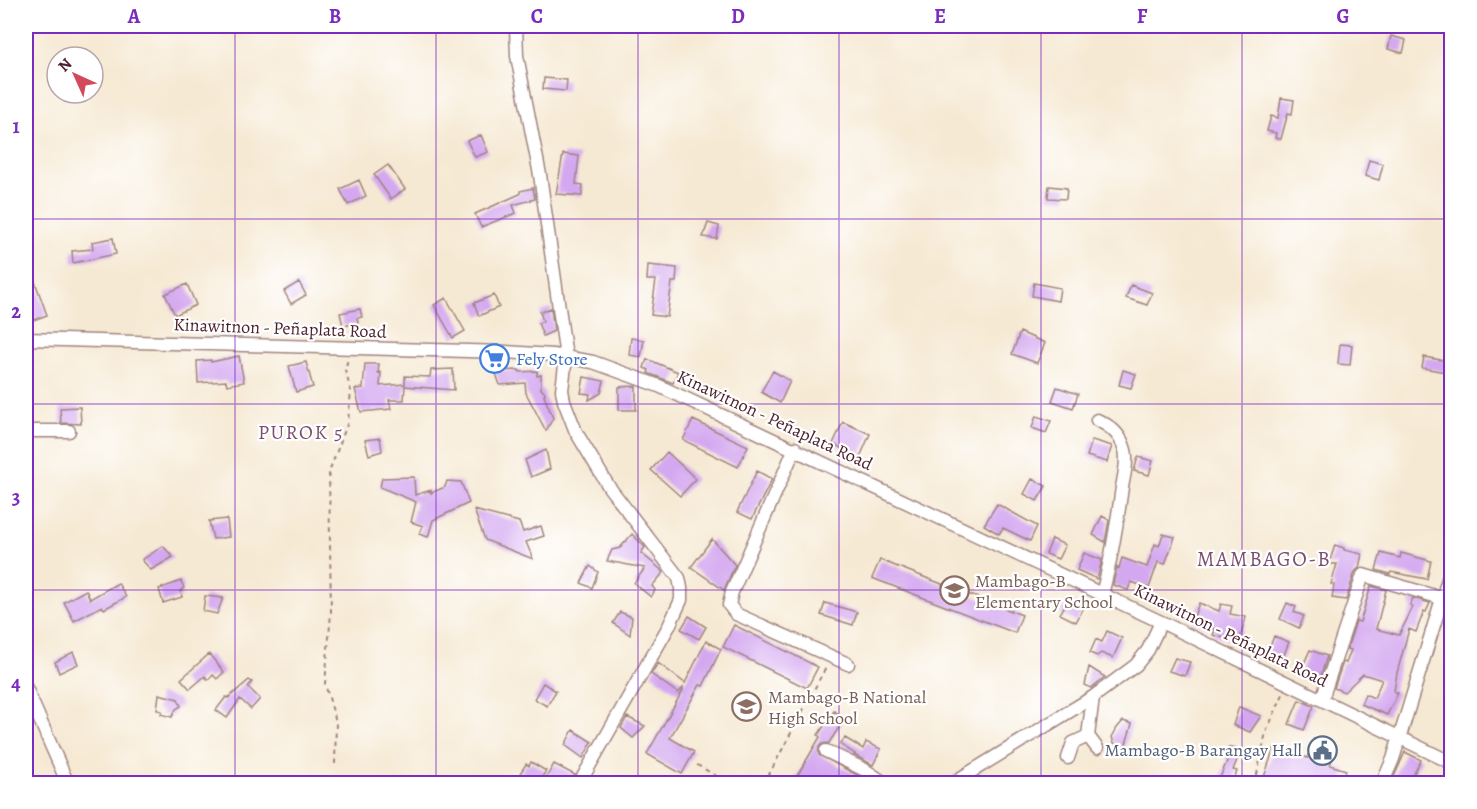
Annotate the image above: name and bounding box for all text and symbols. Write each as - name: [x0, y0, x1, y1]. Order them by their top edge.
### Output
- text: A: [127, 3, 141, 30]
- text: B: [329, 3, 341, 30]
- text: C: [531, 3, 543, 30]
- text: D: [731, 3, 745, 30]
- text: E: [934, 3, 946, 30]
- text: F: [1137, 3, 1148, 30]
- text: G: [1336, 3, 1350, 30]
- north arrow: [45, 45, 105, 105]
- text: N: [53, 53, 77, 77]
- text: 1: [12, 113, 20, 140]
- text: 2: [11, 298, 21, 325]
- street label: Kinawitnon - Peñaplata Road: [173, 312, 387, 344]
- supermarket icon: Fely Store: [479, 343, 511, 375]
- place label: Fely Store: [516, 347, 588, 371]
- street label: Kinawitnon - Peñaplata Road: [673, 364, 877, 476]
- district label: PUROK 5: [258, 419, 344, 446]
- text: 3: [12, 484, 20, 511]
- district label: MAMBAGO-B: [1197, 545, 1331, 573]
- place label: Mambago-B Elementary School: [975, 569, 1113, 614]
- school or university icon: Mambago-B Elementary School: [938, 575, 970, 607]
- street label: Kinawitnon - Peñaplata Road: [1130, 577, 1332, 693]
- text: 4: [11, 670, 21, 697]
- place label: Mambago-B National High School: [768, 685, 927, 730]
- school or university icon: Mambago-B National High School: [731, 691, 763, 723]
- public building icon: Mambago-B Barangay Hall: [1307, 734, 1339, 766]
- place label: Mambago-B Barangay Hall: [1105, 738, 1303, 762]

